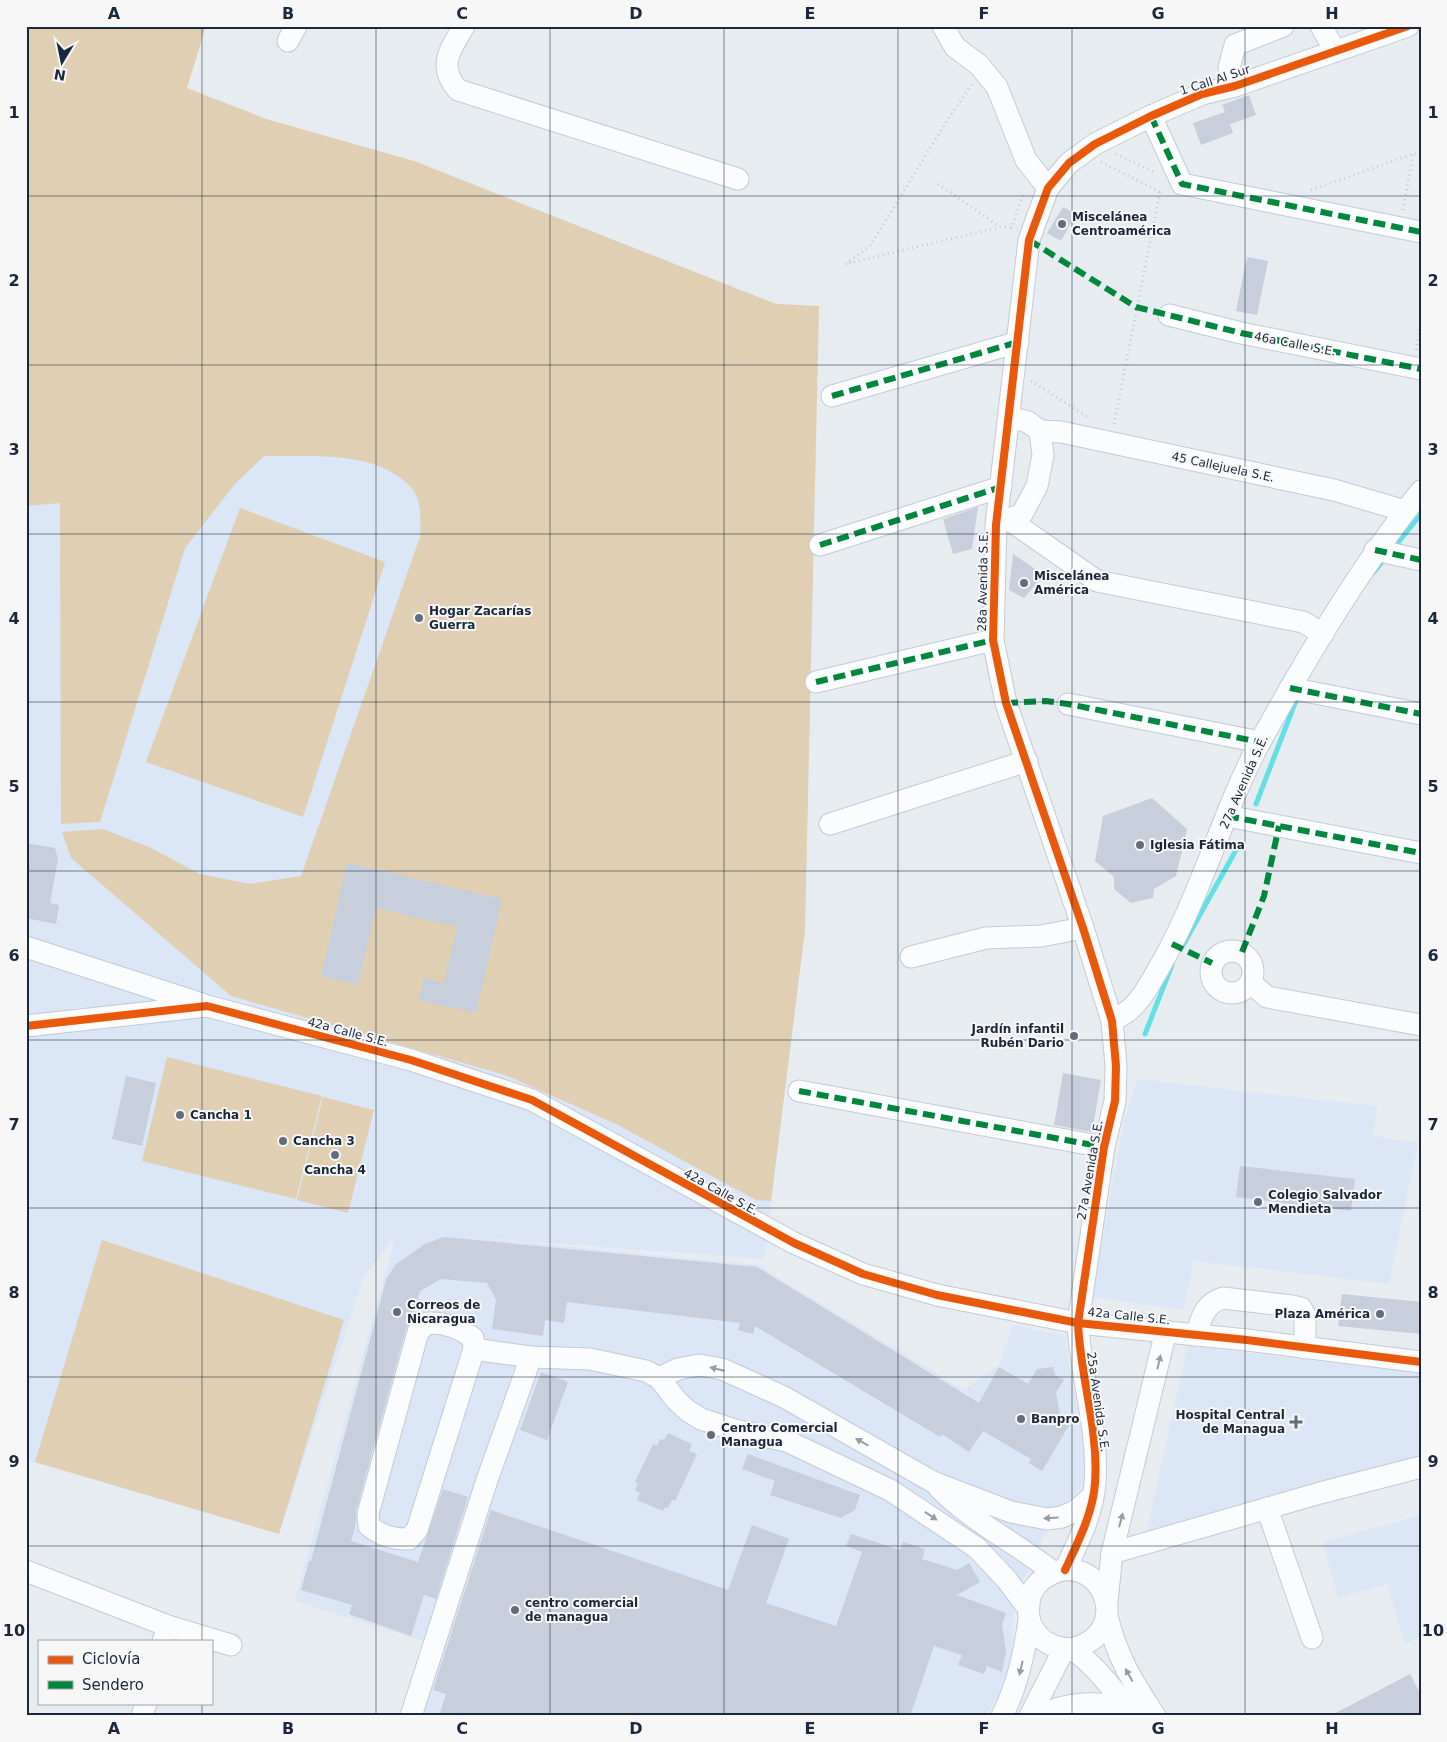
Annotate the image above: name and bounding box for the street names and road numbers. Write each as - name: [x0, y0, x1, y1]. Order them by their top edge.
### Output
- street label: 1 Call Al Sur: [1178, 62, 1252, 98]
- street label: 46a Calle S.E.: [1253, 329, 1337, 359]
- street label: 45 Callejuela S.E.: [1170, 449, 1276, 485]
- street label: 28a Avenida S.E.: [975, 530, 991, 632]
- street label: 27a Avenida S.E.: [1217, 733, 1271, 831]
- street label: 42a Calle S.E.: [306, 1015, 390, 1049]
- street label: 27a Avenida S.E.: [1074, 1119, 1106, 1221]
- street label: 42a Calle S.E.: [681, 1166, 761, 1218]
- street label: 42a Calle S.E.: [1087, 1305, 1171, 1327]
- street label: 25a Avenida S.E.: [1084, 1351, 1112, 1453]

